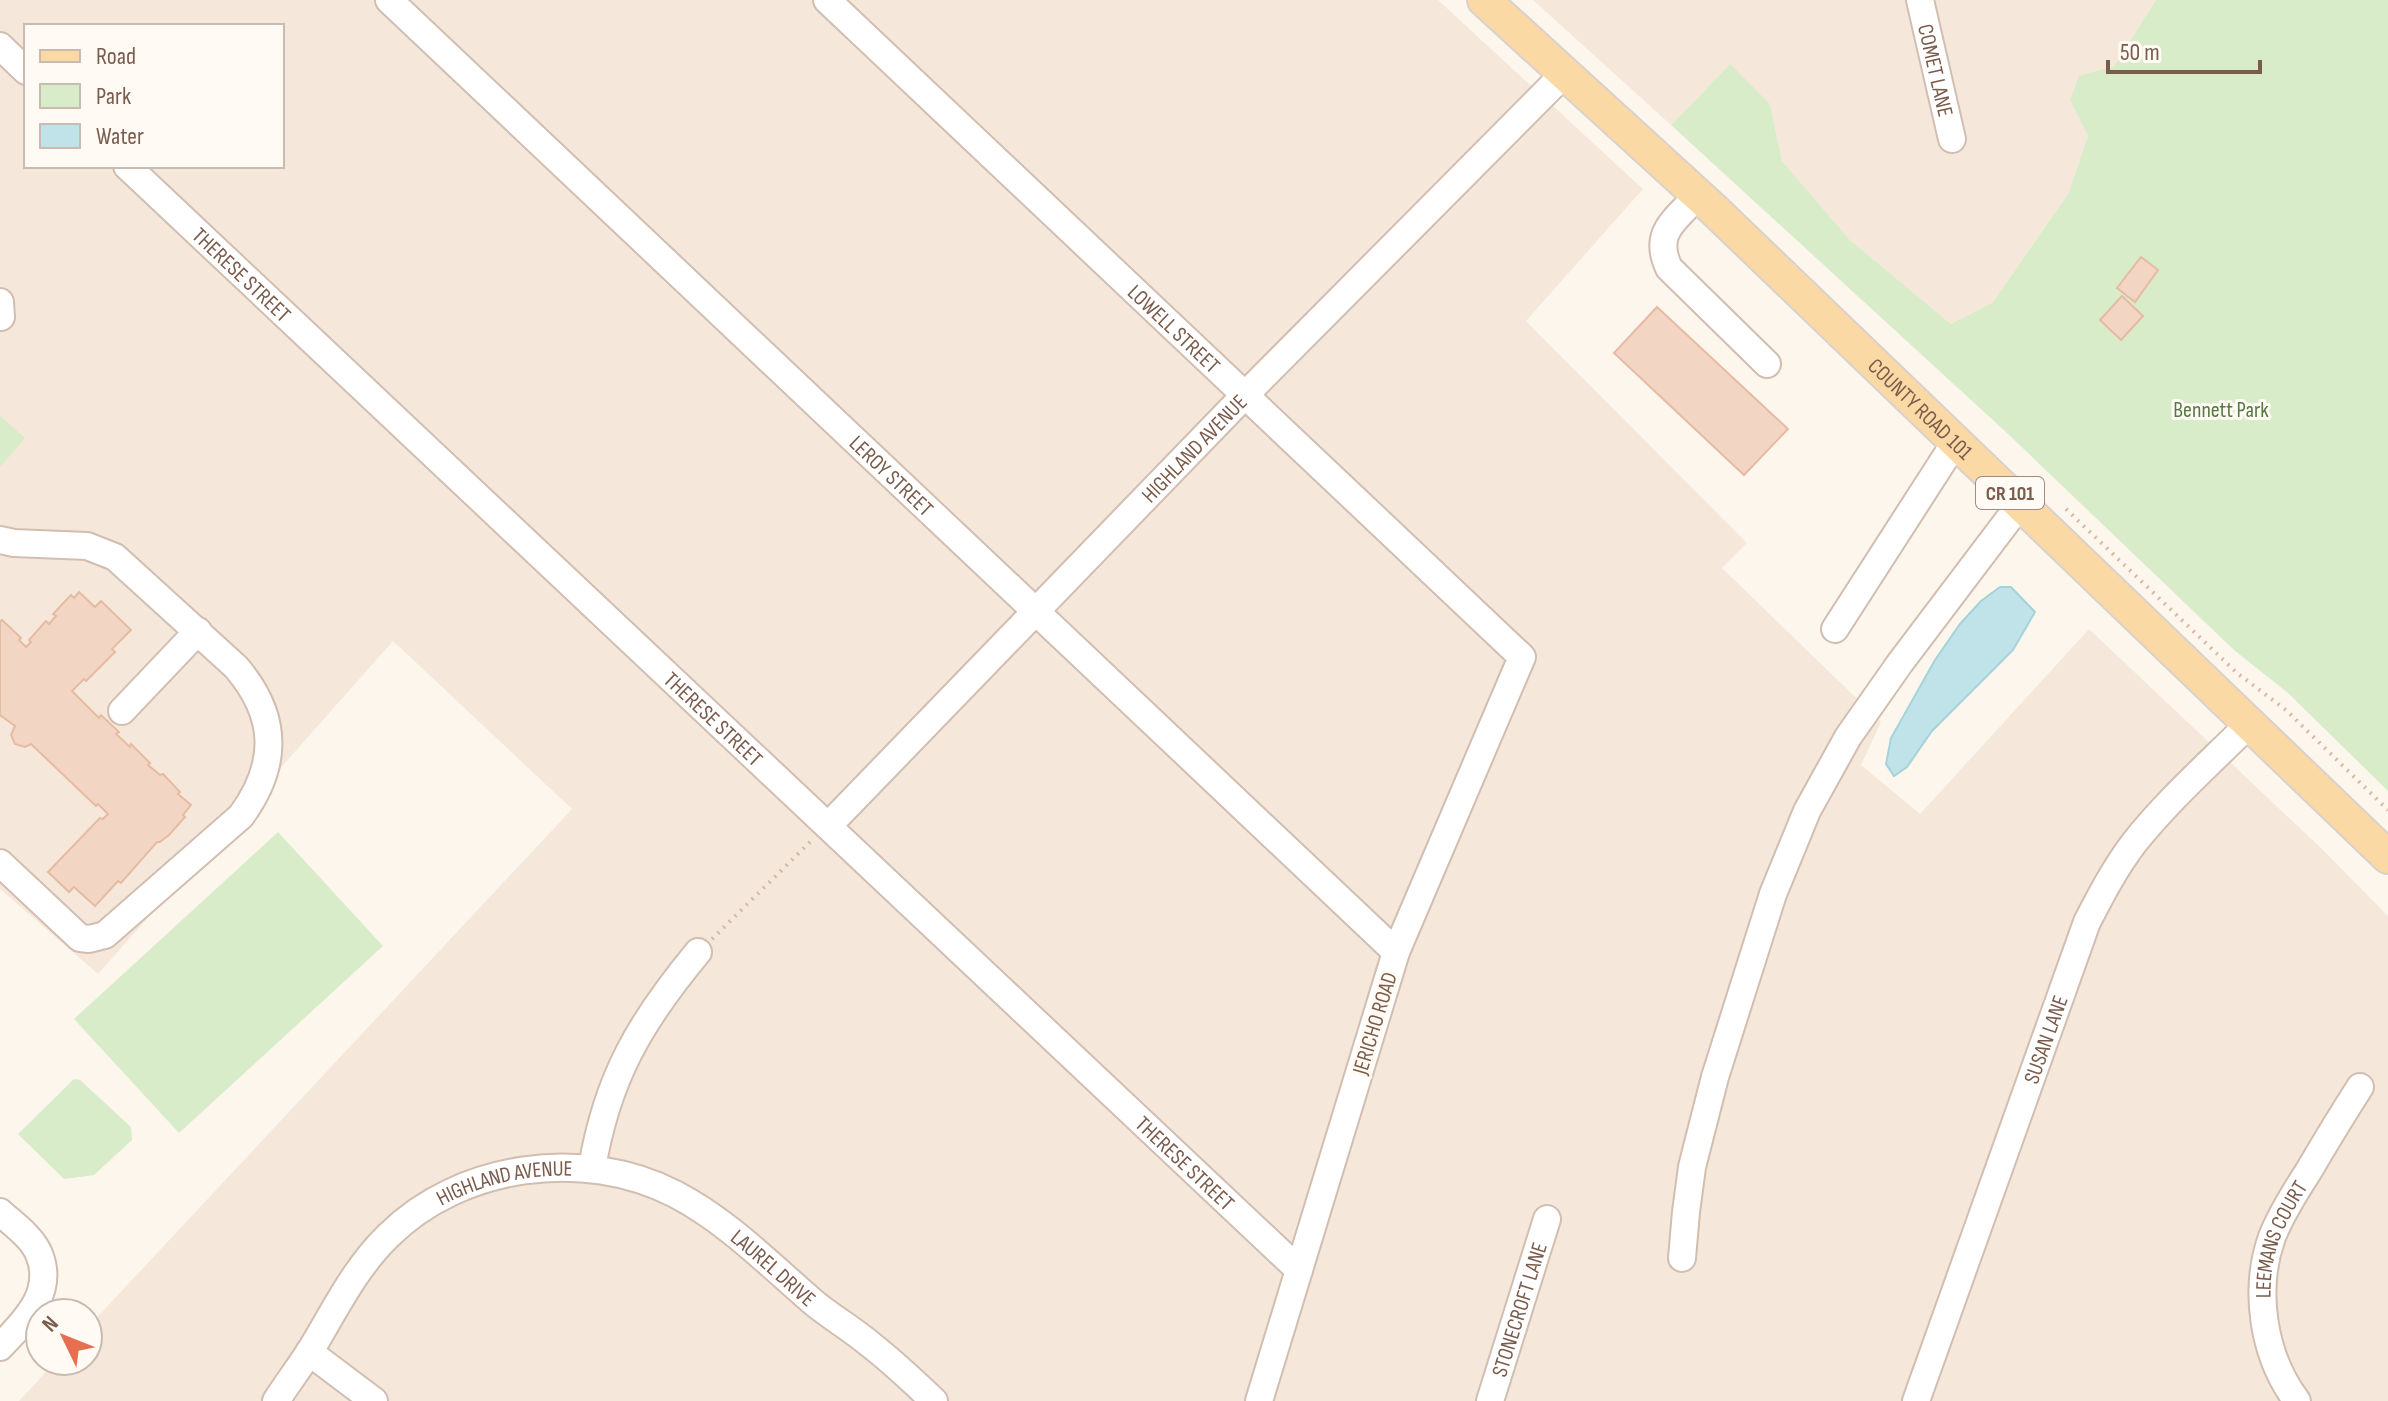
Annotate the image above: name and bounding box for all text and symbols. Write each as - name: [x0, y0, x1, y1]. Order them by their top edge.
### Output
- street label: COMET LANE: [1911, 22, 1958, 119]
- legend: [24, 24, 284, 168]
- scale bar: [2108, 24, 2260, 74]
- text: 50 m: [2120, 38, 2160, 67]
- text: Road: [96, 42, 136, 71]
- text: Park: [96, 82, 131, 111]
- text: Water: [96, 122, 144, 151]
- street label: THERESE STREET: [186, 222, 296, 328]
- street label: LOWELL STREET: [1121, 279, 1225, 380]
- street label: COUNTY ROAD 101: [1862, 353, 1978, 466]
- street label: HIGHLAND AVENUE: [1136, 389, 1253, 509]
- park label: Bennett Park: [2173, 397, 2269, 424]
- street label: LEROY STREET: [843, 430, 939, 523]
- road number: CR 101: [1976, 477, 2044, 509]
- street label: THERESE STREET: [658, 667, 768, 773]
- street label: JERICHO ROAD: [1347, 969, 1404, 1079]
- street label: SUSAN LANE: [2018, 992, 2075, 1088]
- street label: THERESE STREET: [1129, 1111, 1239, 1217]
- street label: HIGHLAND AVENUE: [432, 1156, 573, 1212]
- street label: LEEMANS COURT: [2250, 1176, 2314, 1298]
- street label: LAUREL DRIVE: [725, 1224, 821, 1313]
- street label: STONECROFT LANE: [1486, 1239, 1554, 1380]
- north arrow: [24, 1297, 104, 1377]
- text: N: [37, 1311, 64, 1338]

